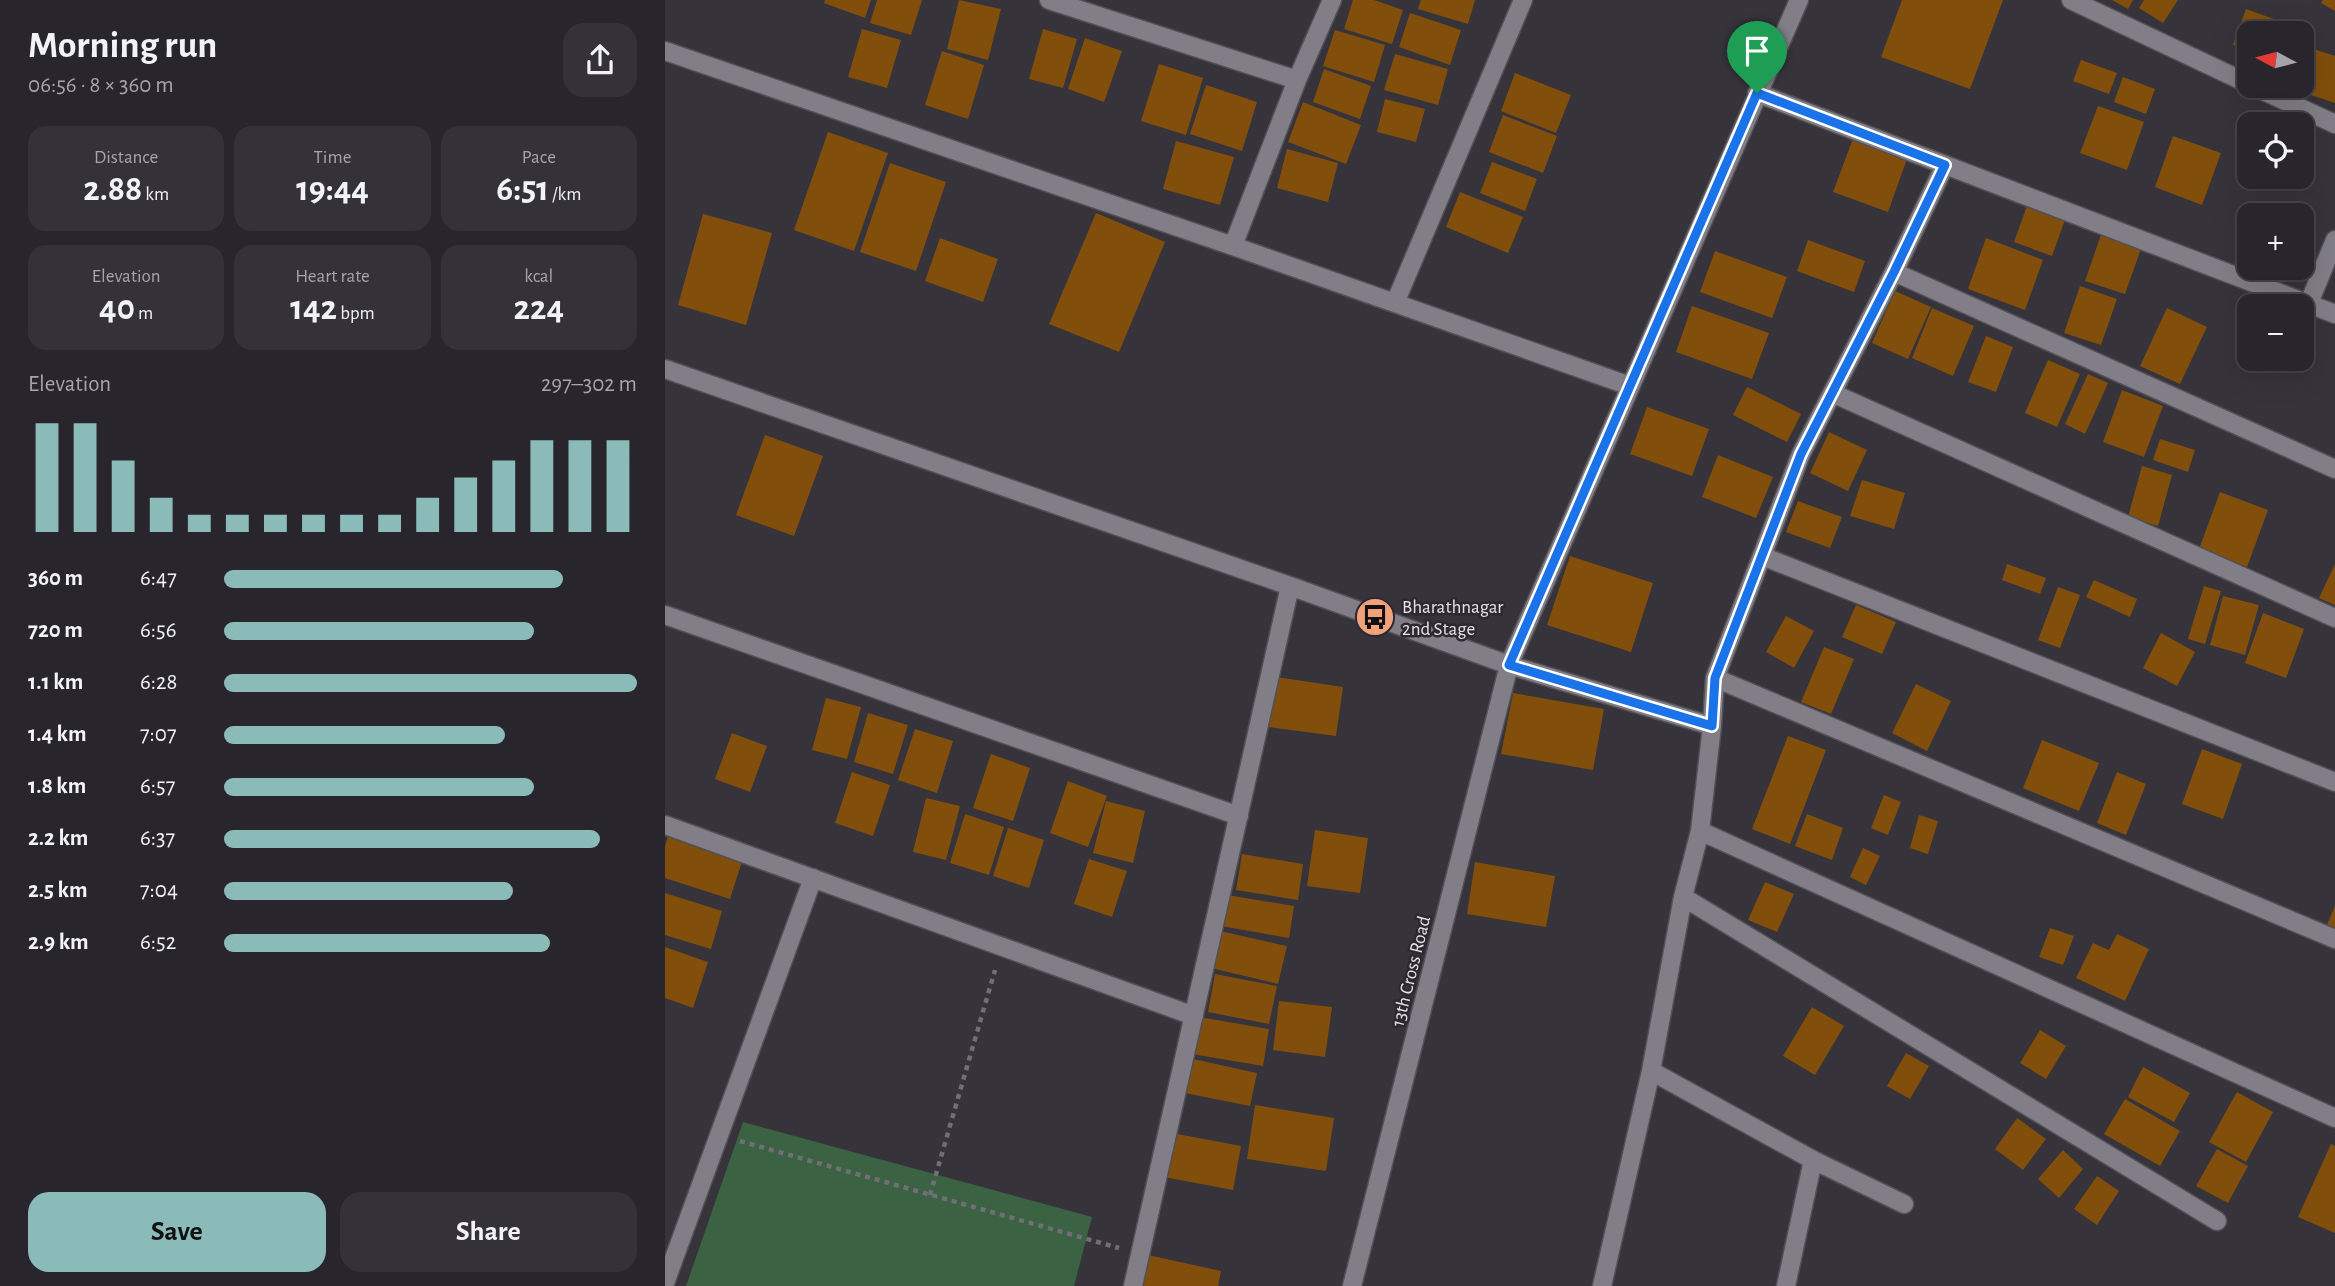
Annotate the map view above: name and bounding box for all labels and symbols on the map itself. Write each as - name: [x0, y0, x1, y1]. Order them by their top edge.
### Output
- pin: [1727, 21, 1787, 93]
- north arrow: [2237, 21, 2313, 98]
- bus stop icon: Bharathnagar 2nd Stage: [1354, 596, 1396, 638]
- place label: Bharathnagar 2nd Stage: [1402, 598, 1503, 639]
- street label: 13th Cross Road: [1389, 914, 1434, 1029]

